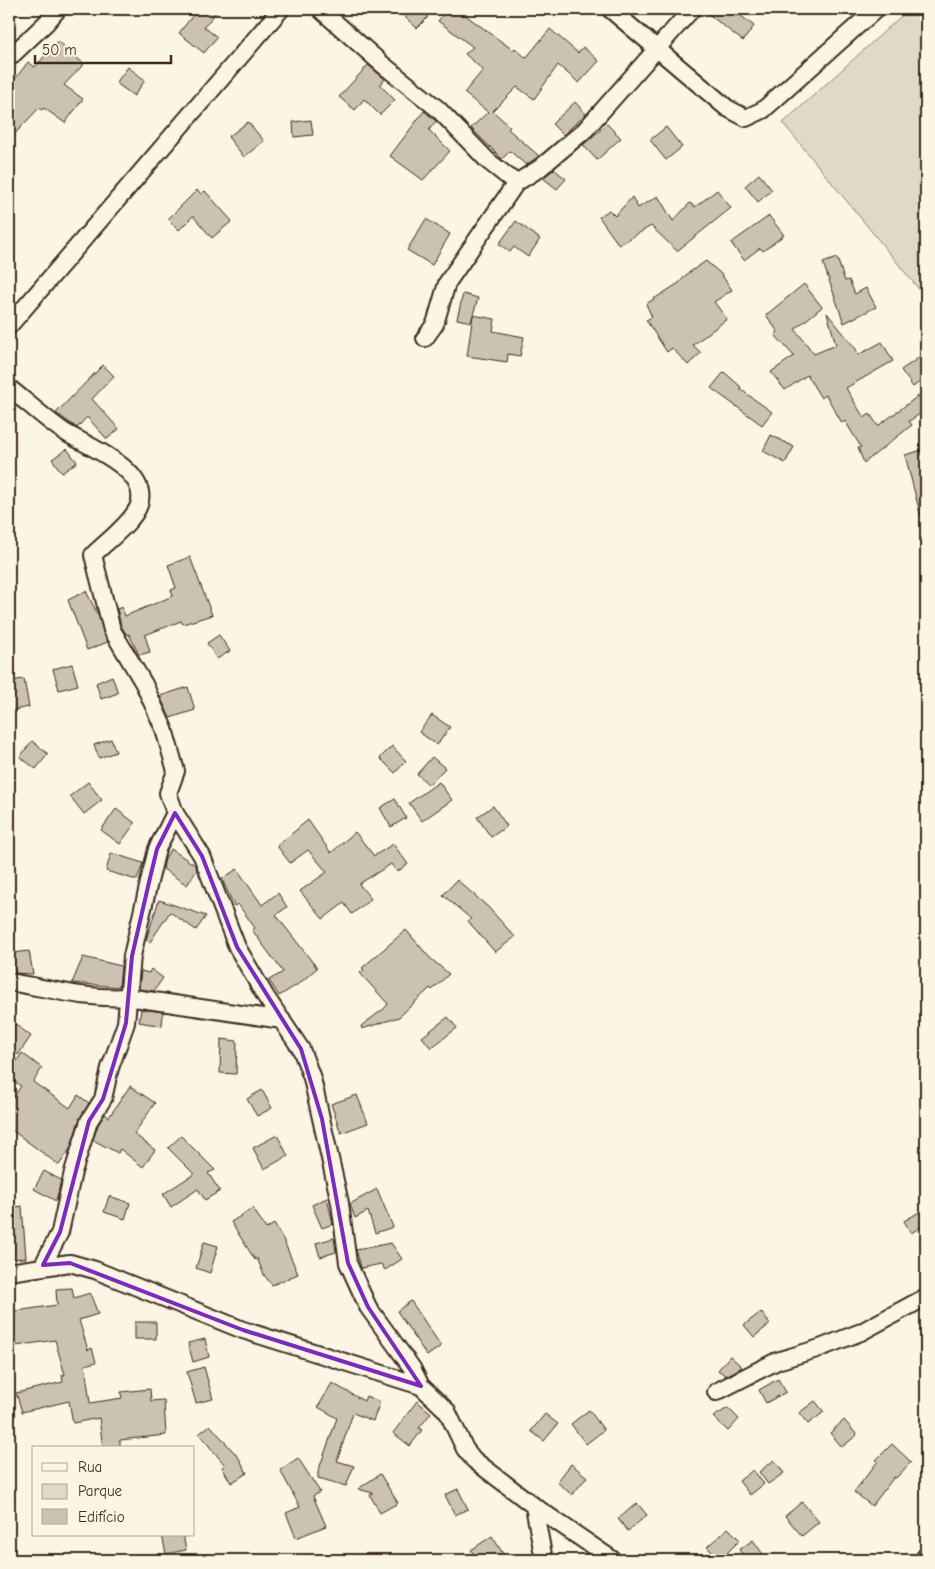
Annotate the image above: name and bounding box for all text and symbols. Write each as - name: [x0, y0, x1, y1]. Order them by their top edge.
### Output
- scale bar: [35, 32, 171, 64]
- text: 50 m: [42, 41, 77, 59]
- legend: [32, 1446, 195, 1536]
- text: Rua: [78, 1458, 102, 1476]
- text: Parque: [78, 1482, 123, 1500]
- text: Edifício: [78, 1508, 125, 1526]

